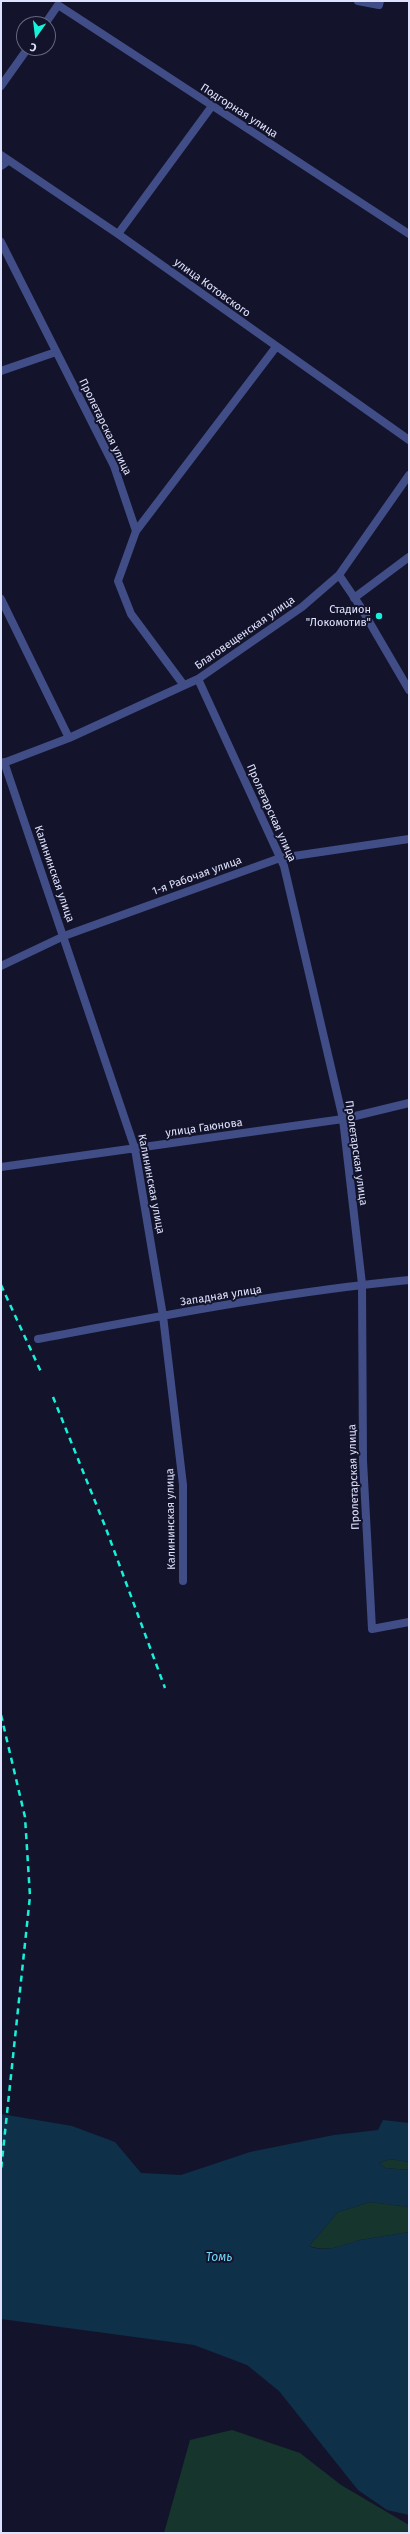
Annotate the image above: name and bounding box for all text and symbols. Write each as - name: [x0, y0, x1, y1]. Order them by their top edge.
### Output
- north arrow: [16, 16, 56, 56]
- text: С: [29, 40, 38, 54]
- street label: Подгорная улица: [198, 81, 280, 141]
- street label: улица Котовского: [171, 256, 253, 320]
- street label: Пролетарская улица: [76, 377, 134, 477]
- street label: Благовещенская улица: [192, 593, 298, 673]
- place label: Стадион "Локомотив": [306, 603, 371, 629]
- marker: Стадион "Локомотив": [374, 611, 384, 621]
- street label: Пролетарская улица: [243, 762, 299, 864]
- street label: Калининская улица: [31, 824, 77, 924]
- street label: 1-я Рабочая улица: [150, 854, 244, 898]
- street label: Пролетарская улица: [342, 1100, 370, 1206]
- street label: улица Гаюнова: [165, 1116, 243, 1140]
- street label: Калининская улица: [135, 1133, 167, 1235]
- street label: Западная улица: [179, 1283, 263, 1309]
- street label: Пролетарская улица: [346, 1424, 362, 1530]
- street label: Калининская улица: [164, 1468, 178, 1570]
- water label: Томь: [206, 2251, 232, 2265]

